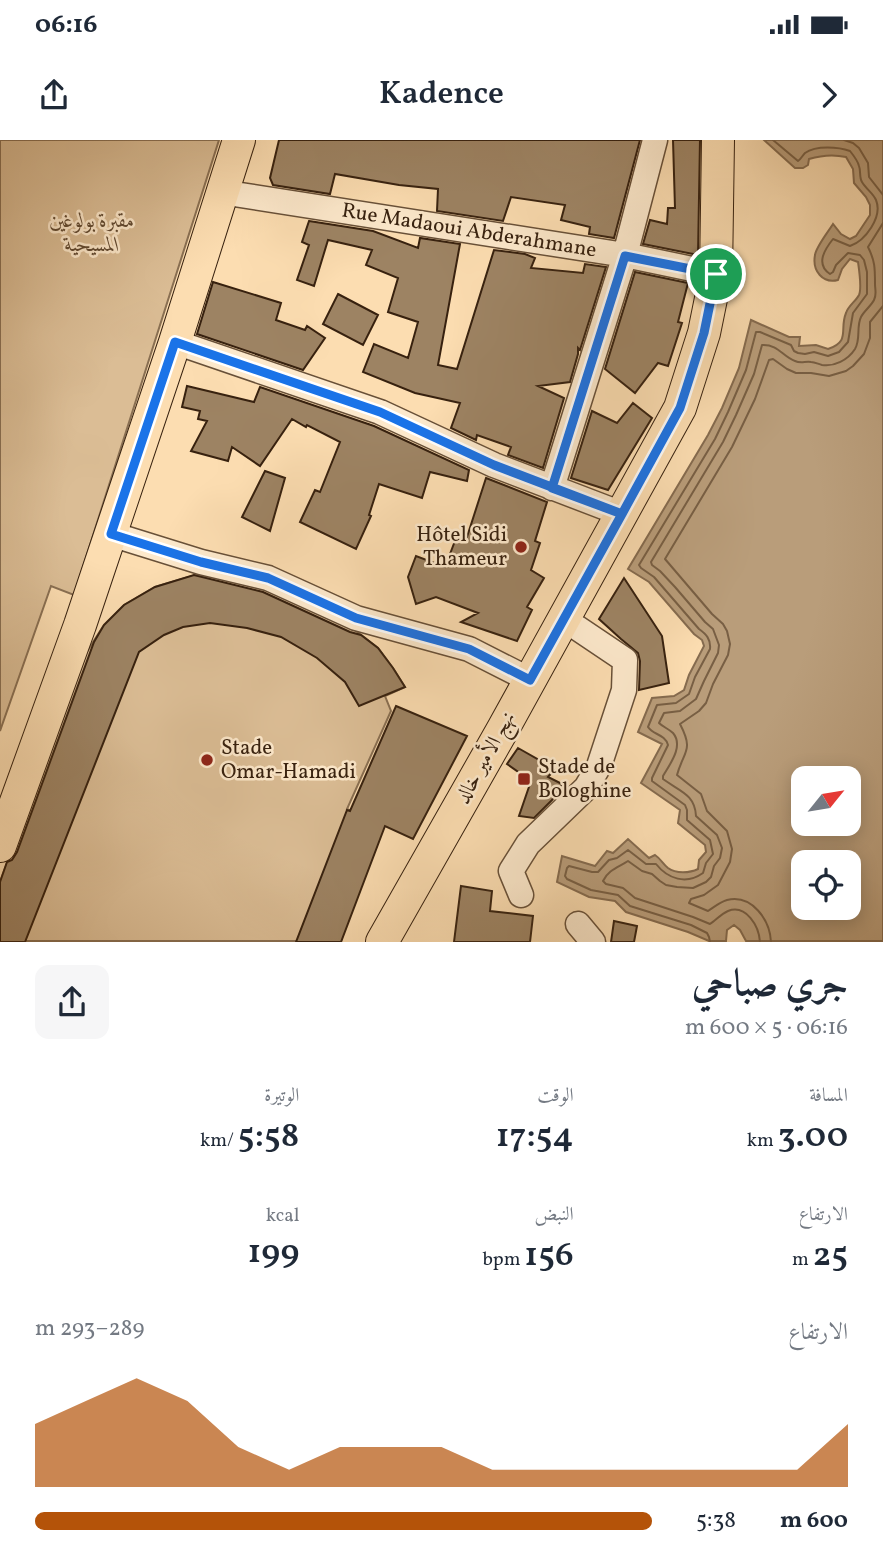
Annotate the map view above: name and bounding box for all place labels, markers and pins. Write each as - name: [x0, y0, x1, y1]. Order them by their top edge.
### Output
- pin: [686, 244, 746, 304]
- place label: Hôtel Sidi Thameur: [416, 521, 507, 574]
- marker: Hôtel Sidi Thameur: [513, 539, 529, 555]
- place label: Stade Omar-Hamadi: [221, 734, 356, 787]
- marker: Stade Omar-Hamadi: [199, 752, 215, 768]
- place label: Stade de Bologhine: [538, 753, 632, 806]
- marker: Stade de Bologhine: [516, 771, 532, 787]

